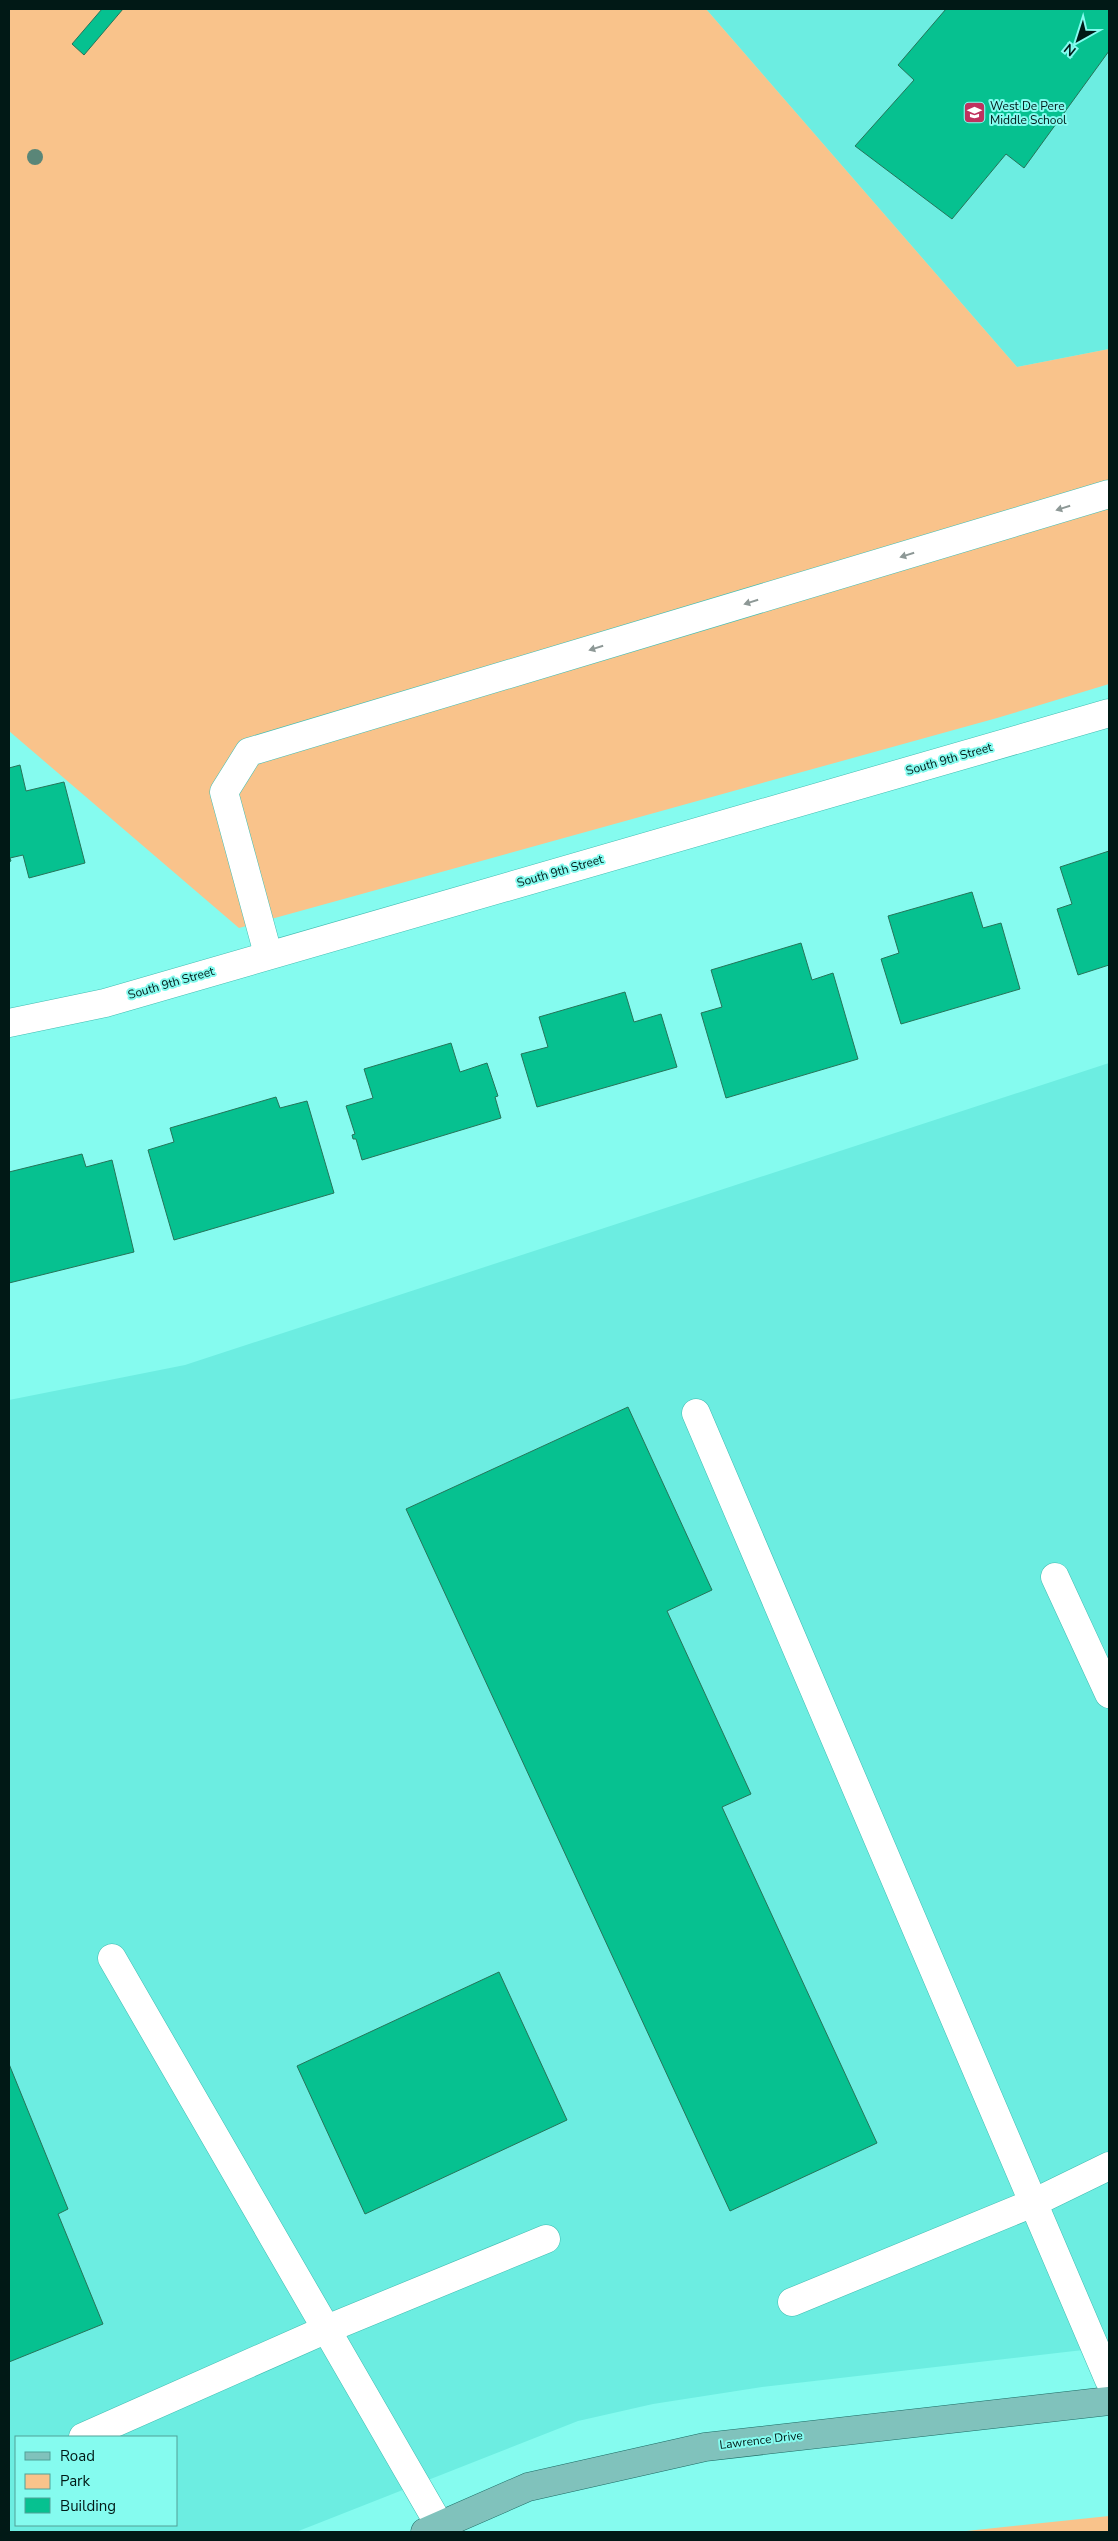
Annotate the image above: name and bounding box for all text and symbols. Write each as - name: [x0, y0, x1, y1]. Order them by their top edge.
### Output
- north arrow: [1053, 15, 1103, 65]
- text: N: [1060, 39, 1080, 60]
- place label: West De Pere Middle School: [990, 98, 1067, 128]
- school or university icon: West De Pere Middle School: [962, 101, 986, 125]
- one-way arrow: [1055, 505, 1070, 513]
- one-way arrow: [899, 552, 914, 560]
- one-way arrow: [744, 598, 759, 606]
- one-way arrow: [588, 645, 603, 653]
- street label: South 9th Street: [904, 739, 995, 779]
- street label: South 9th Street: [515, 851, 606, 891]
- street label: South 9th Street: [126, 963, 217, 1003]
- street label: Lawrence Drive: [718, 2427, 804, 2453]
- legend: [15, 2436, 178, 2526]
- text: Road: [60, 2446, 95, 2466]
- text: Park: [60, 2471, 90, 2491]
- text: Building: [60, 2496, 116, 2516]

